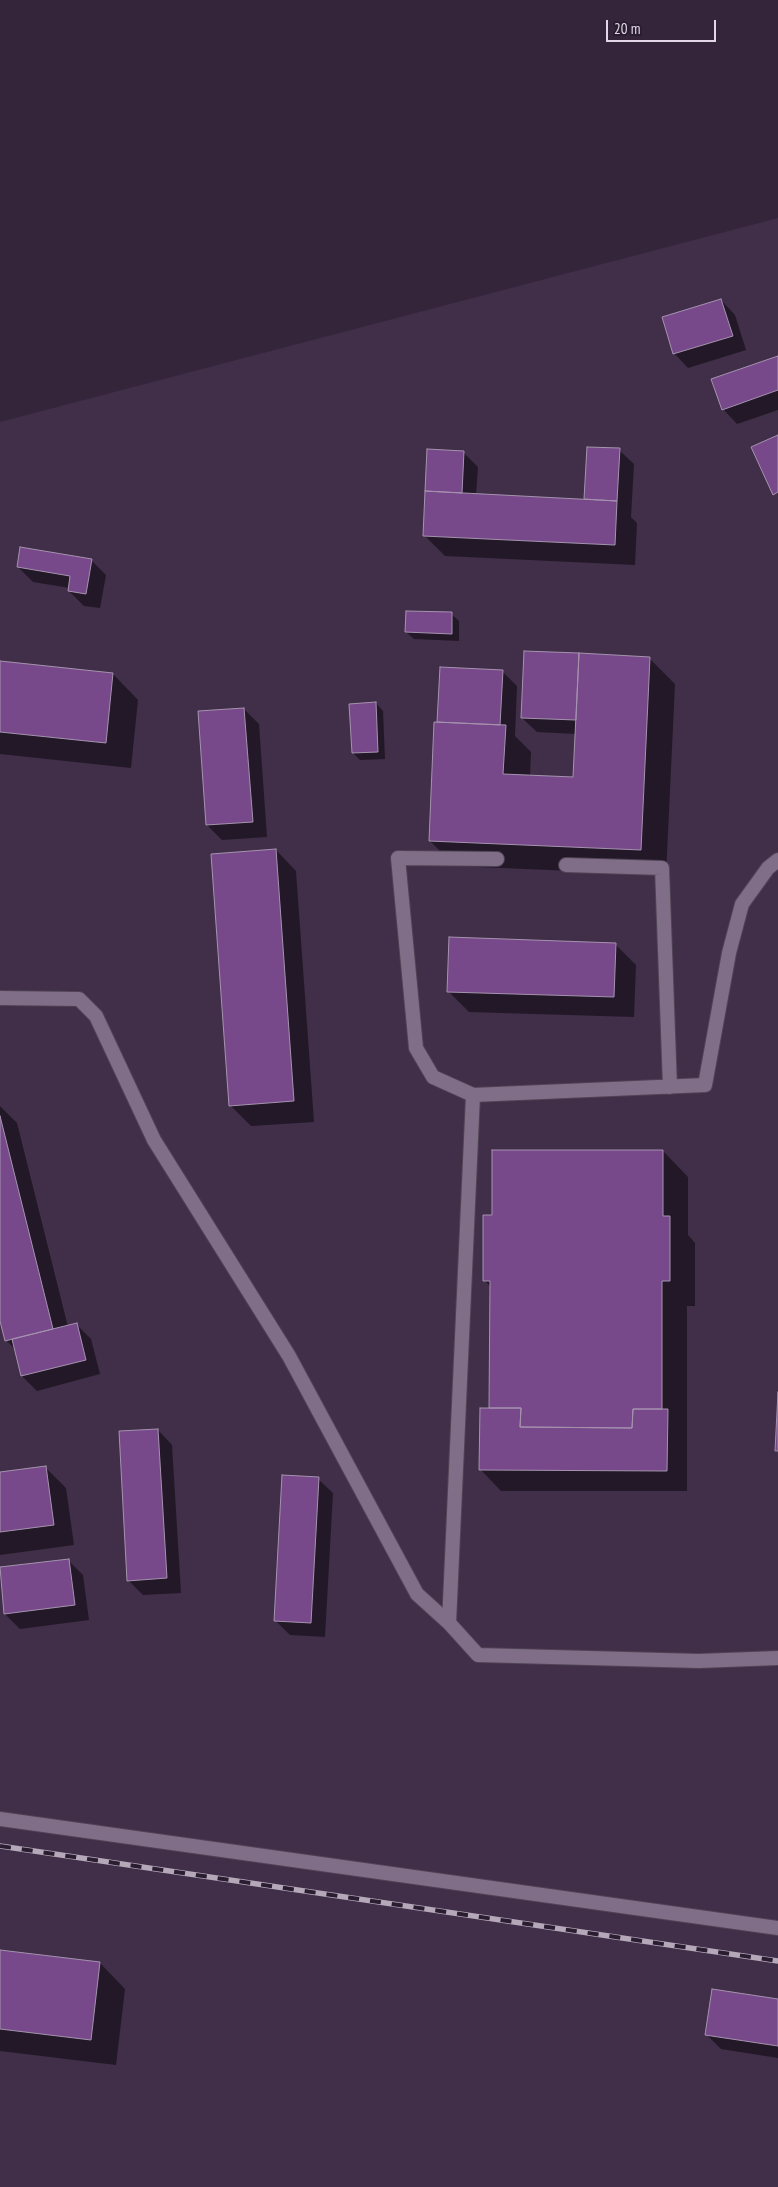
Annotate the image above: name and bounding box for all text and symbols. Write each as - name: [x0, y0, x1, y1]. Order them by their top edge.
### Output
- scale bar: [608, 10, 718, 42]
- text: 20 m: [614, 19, 640, 38]

